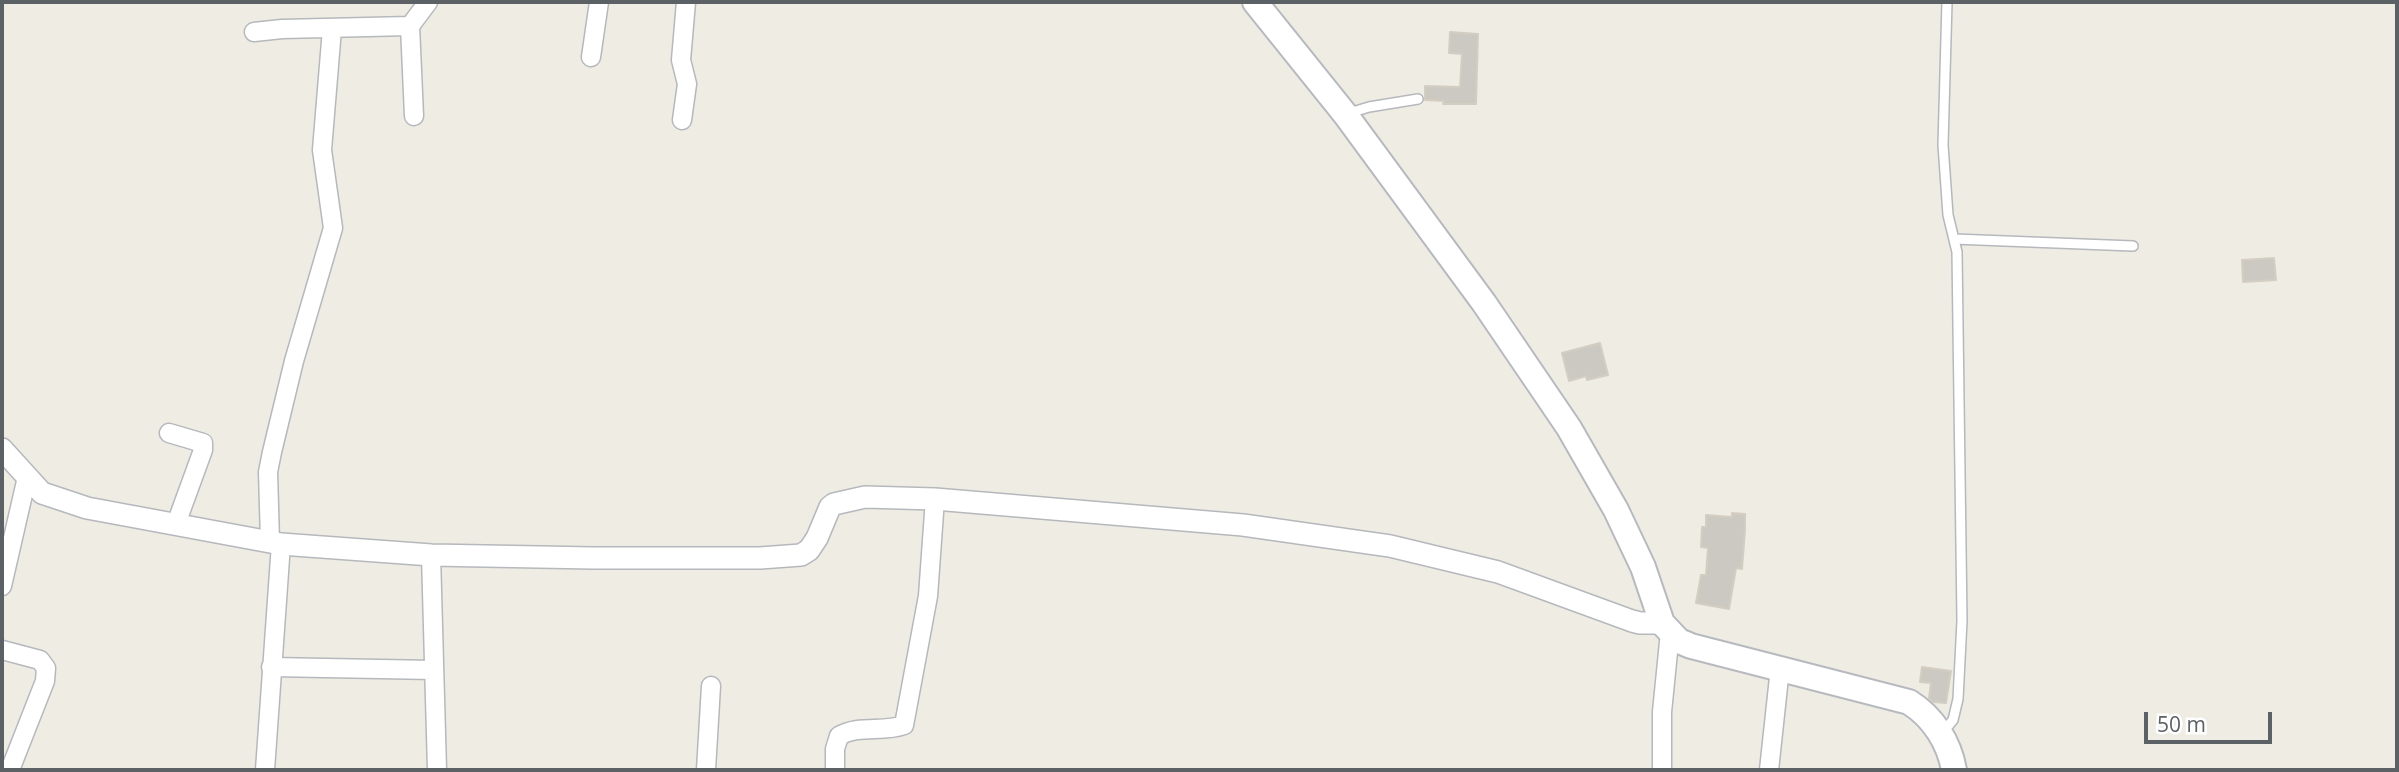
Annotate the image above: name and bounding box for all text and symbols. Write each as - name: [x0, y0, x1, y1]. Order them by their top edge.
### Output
- scale bar: [2147, 698, 2275, 742]
- text: 50 m: [2157, 710, 2206, 738]

